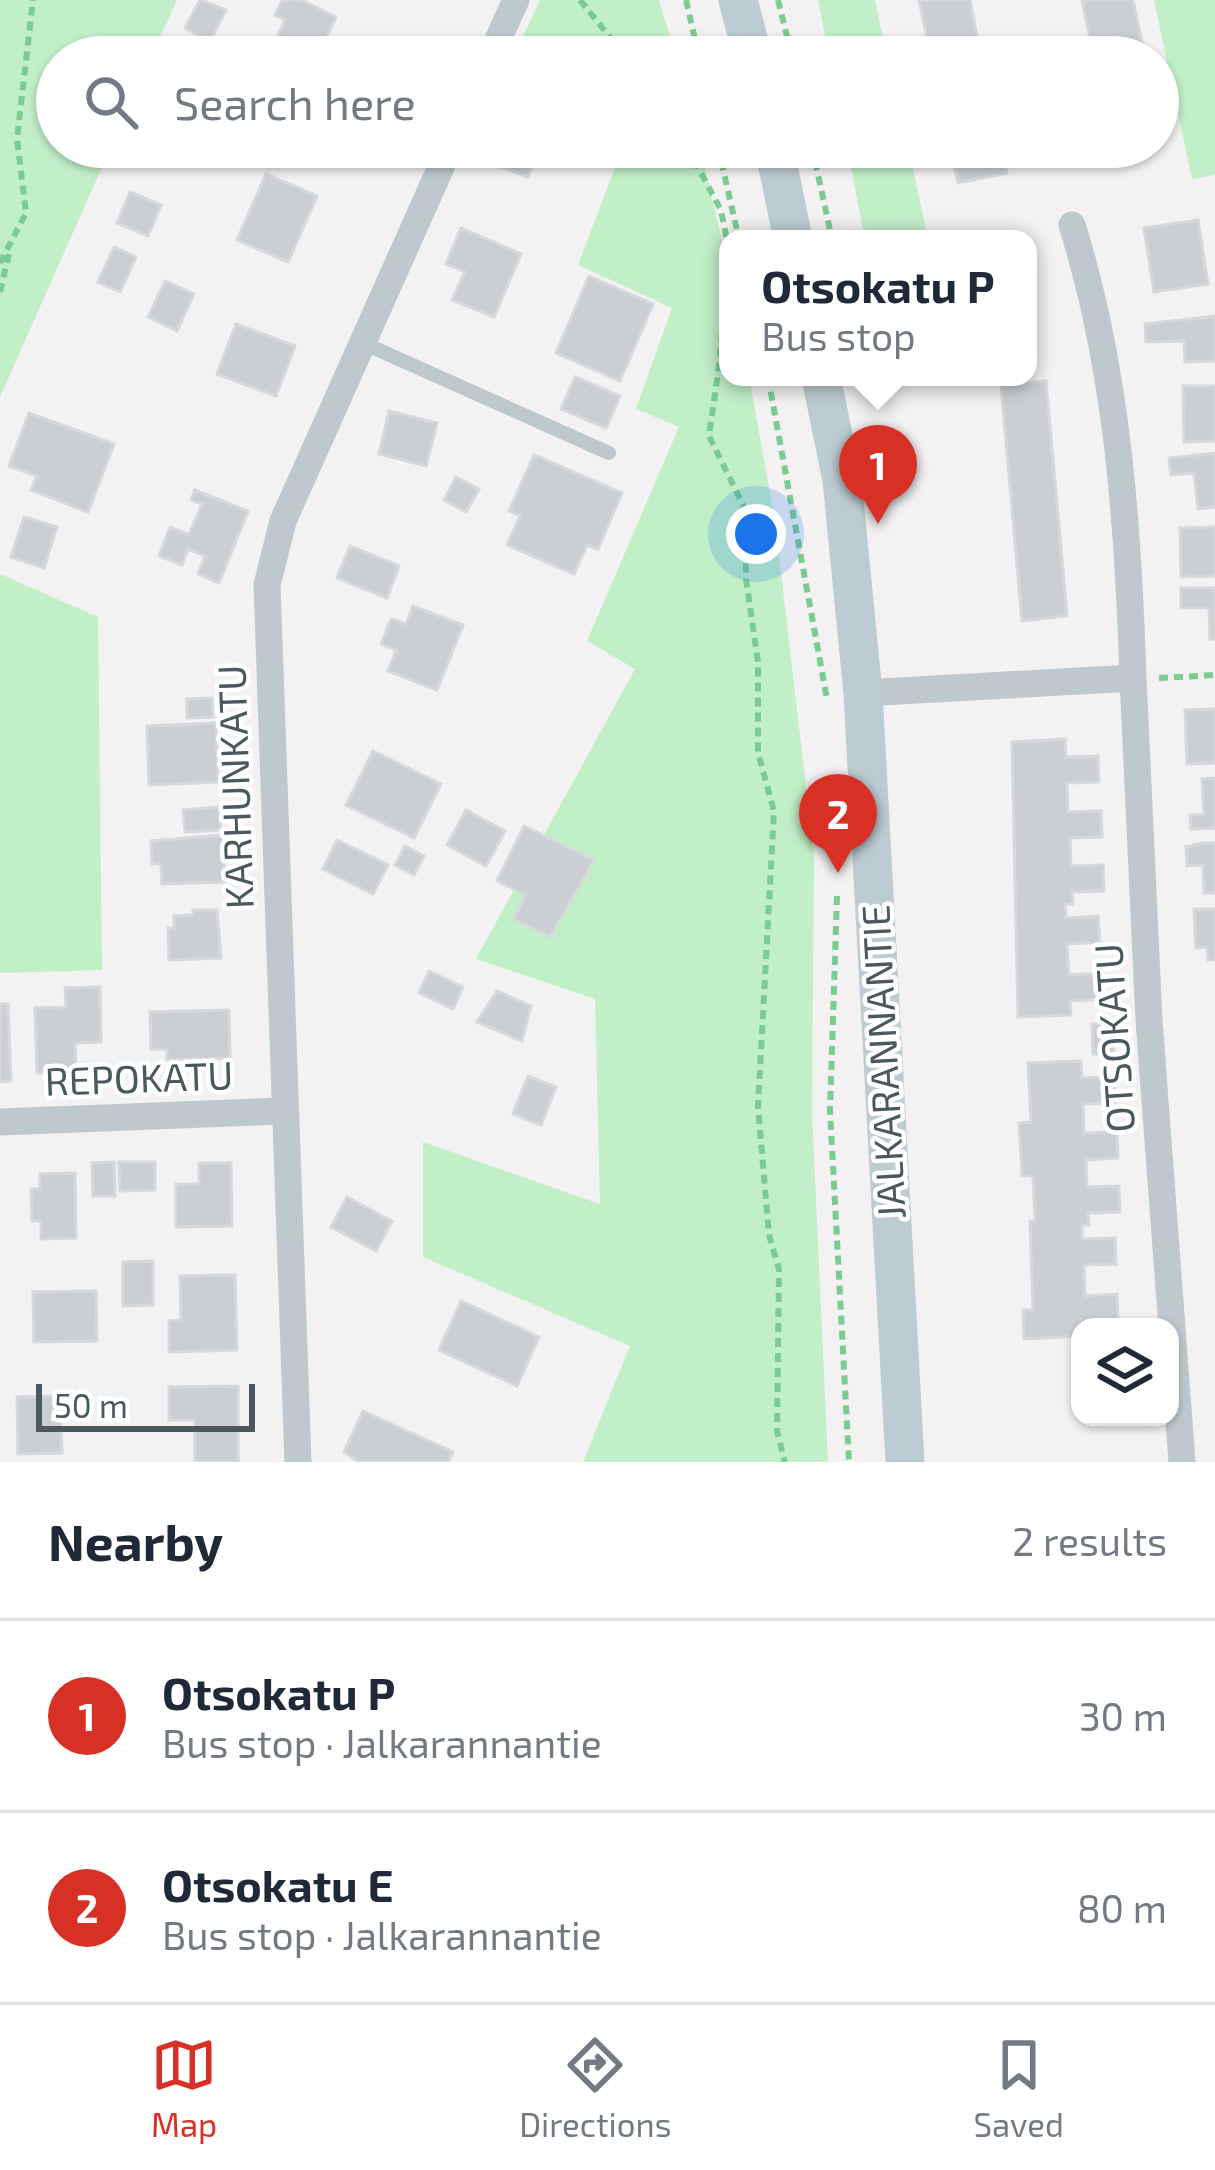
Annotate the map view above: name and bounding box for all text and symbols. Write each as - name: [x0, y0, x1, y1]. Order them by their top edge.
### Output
- search box: [36, 36, 1179, 168]
- icon: search: [78, 69, 144, 135]
- text: Search here: [174, 75, 416, 129]
- popup: [719, 230, 1037, 386]
- text: Otsokatu P: [761, 258, 995, 312]
- text: Bus stop: [761, 312, 916, 359]
- pin: 1: [839, 425, 917, 524]
- your location: [726, 504, 786, 564]
- street label: KARHUNKATU: [206, 664, 262, 910]
- pin: 2: [799, 774, 877, 873]
- street label: JALKARANNANTIE: [850, 904, 914, 1220]
- street label: OTSOKATU: [1083, 942, 1143, 1134]
- street label: REPOKATU: [44, 1050, 234, 1104]
- map controls: [1071, 1318, 1179, 1426]
- button: layers: [1071, 1318, 1179, 1426]
- scale bar: [36, 1378, 255, 1431]
- text: 50 m: [54, 1385, 128, 1425]
- text: Nearby: [48, 1510, 223, 1571]
- text: 2 results: [1012, 1517, 1167, 1564]
- text: Otsokatu P: [162, 1665, 395, 1719]
- text: 1: [79, 1692, 95, 1739]
- text: 30 m: [1079, 1692, 1167, 1739]
- text: Bus stop · Jalkarannantie: [162, 1719, 602, 1766]
- text: Otsokatu E: [162, 1857, 394, 1911]
- text: 2: [76, 1884, 98, 1931]
- text: 80 m: [1077, 1884, 1167, 1931]
- text: Bus stop · Jalkarannantie: [162, 1911, 602, 1958]
- tab: Map: [151, 2032, 217, 2144]
- tab: Directions: [519, 2032, 671, 2144]
- tab: Saved: [973, 2032, 1064, 2144]

